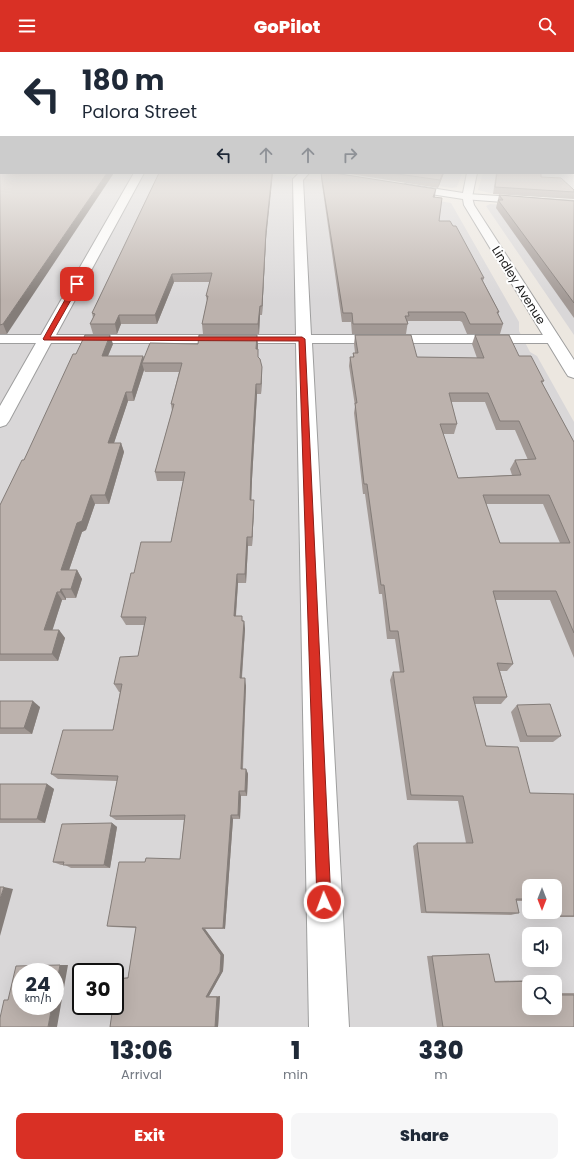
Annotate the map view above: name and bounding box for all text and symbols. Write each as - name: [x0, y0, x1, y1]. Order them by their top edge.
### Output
- text: GoPilot: [254, 14, 320, 39]
- icon: menu: [16, 15, 38, 37]
- icon: search: [536, 15, 558, 37]
- text: 180 m: [82, 61, 165, 100]
- icon: left: [16, 68, 68, 120]
- text: Palora Street: [82, 99, 197, 124]
- icon: left: [213, 144, 235, 166]
- icon: ahead: [255, 144, 277, 166]
- icon: ahead: [297, 144, 319, 166]
- icon: right: [339, 144, 361, 166]
- street label: Lindley Avenue: [488, 243, 550, 327]
- pin: [60, 267, 94, 301]
- icon: arrive: [66, 273, 88, 295]
- north arrow: [522, 879, 562, 919]
- map controls: [522, 879, 562, 1015]
- position arrow: [303, 881, 345, 923]
- button: sound: [522, 927, 562, 967]
- speed limit sign: 30: [72, 963, 124, 1015]
- text: 24: [26, 970, 50, 998]
- button: search: [522, 975, 562, 1015]
- text: km/h: [25, 991, 51, 1006]
- text: 13:06: [110, 1034, 173, 1067]
- text: 1: [291, 1034, 300, 1067]
- text: 330: [418, 1034, 464, 1067]
- text: Arrival: [121, 1065, 162, 1084]
- text: min: [283, 1065, 308, 1084]
- text: m: [434, 1065, 448, 1084]
- button: Exit: [16, 1113, 283, 1159]
- button: Share: [291, 1113, 558, 1159]

